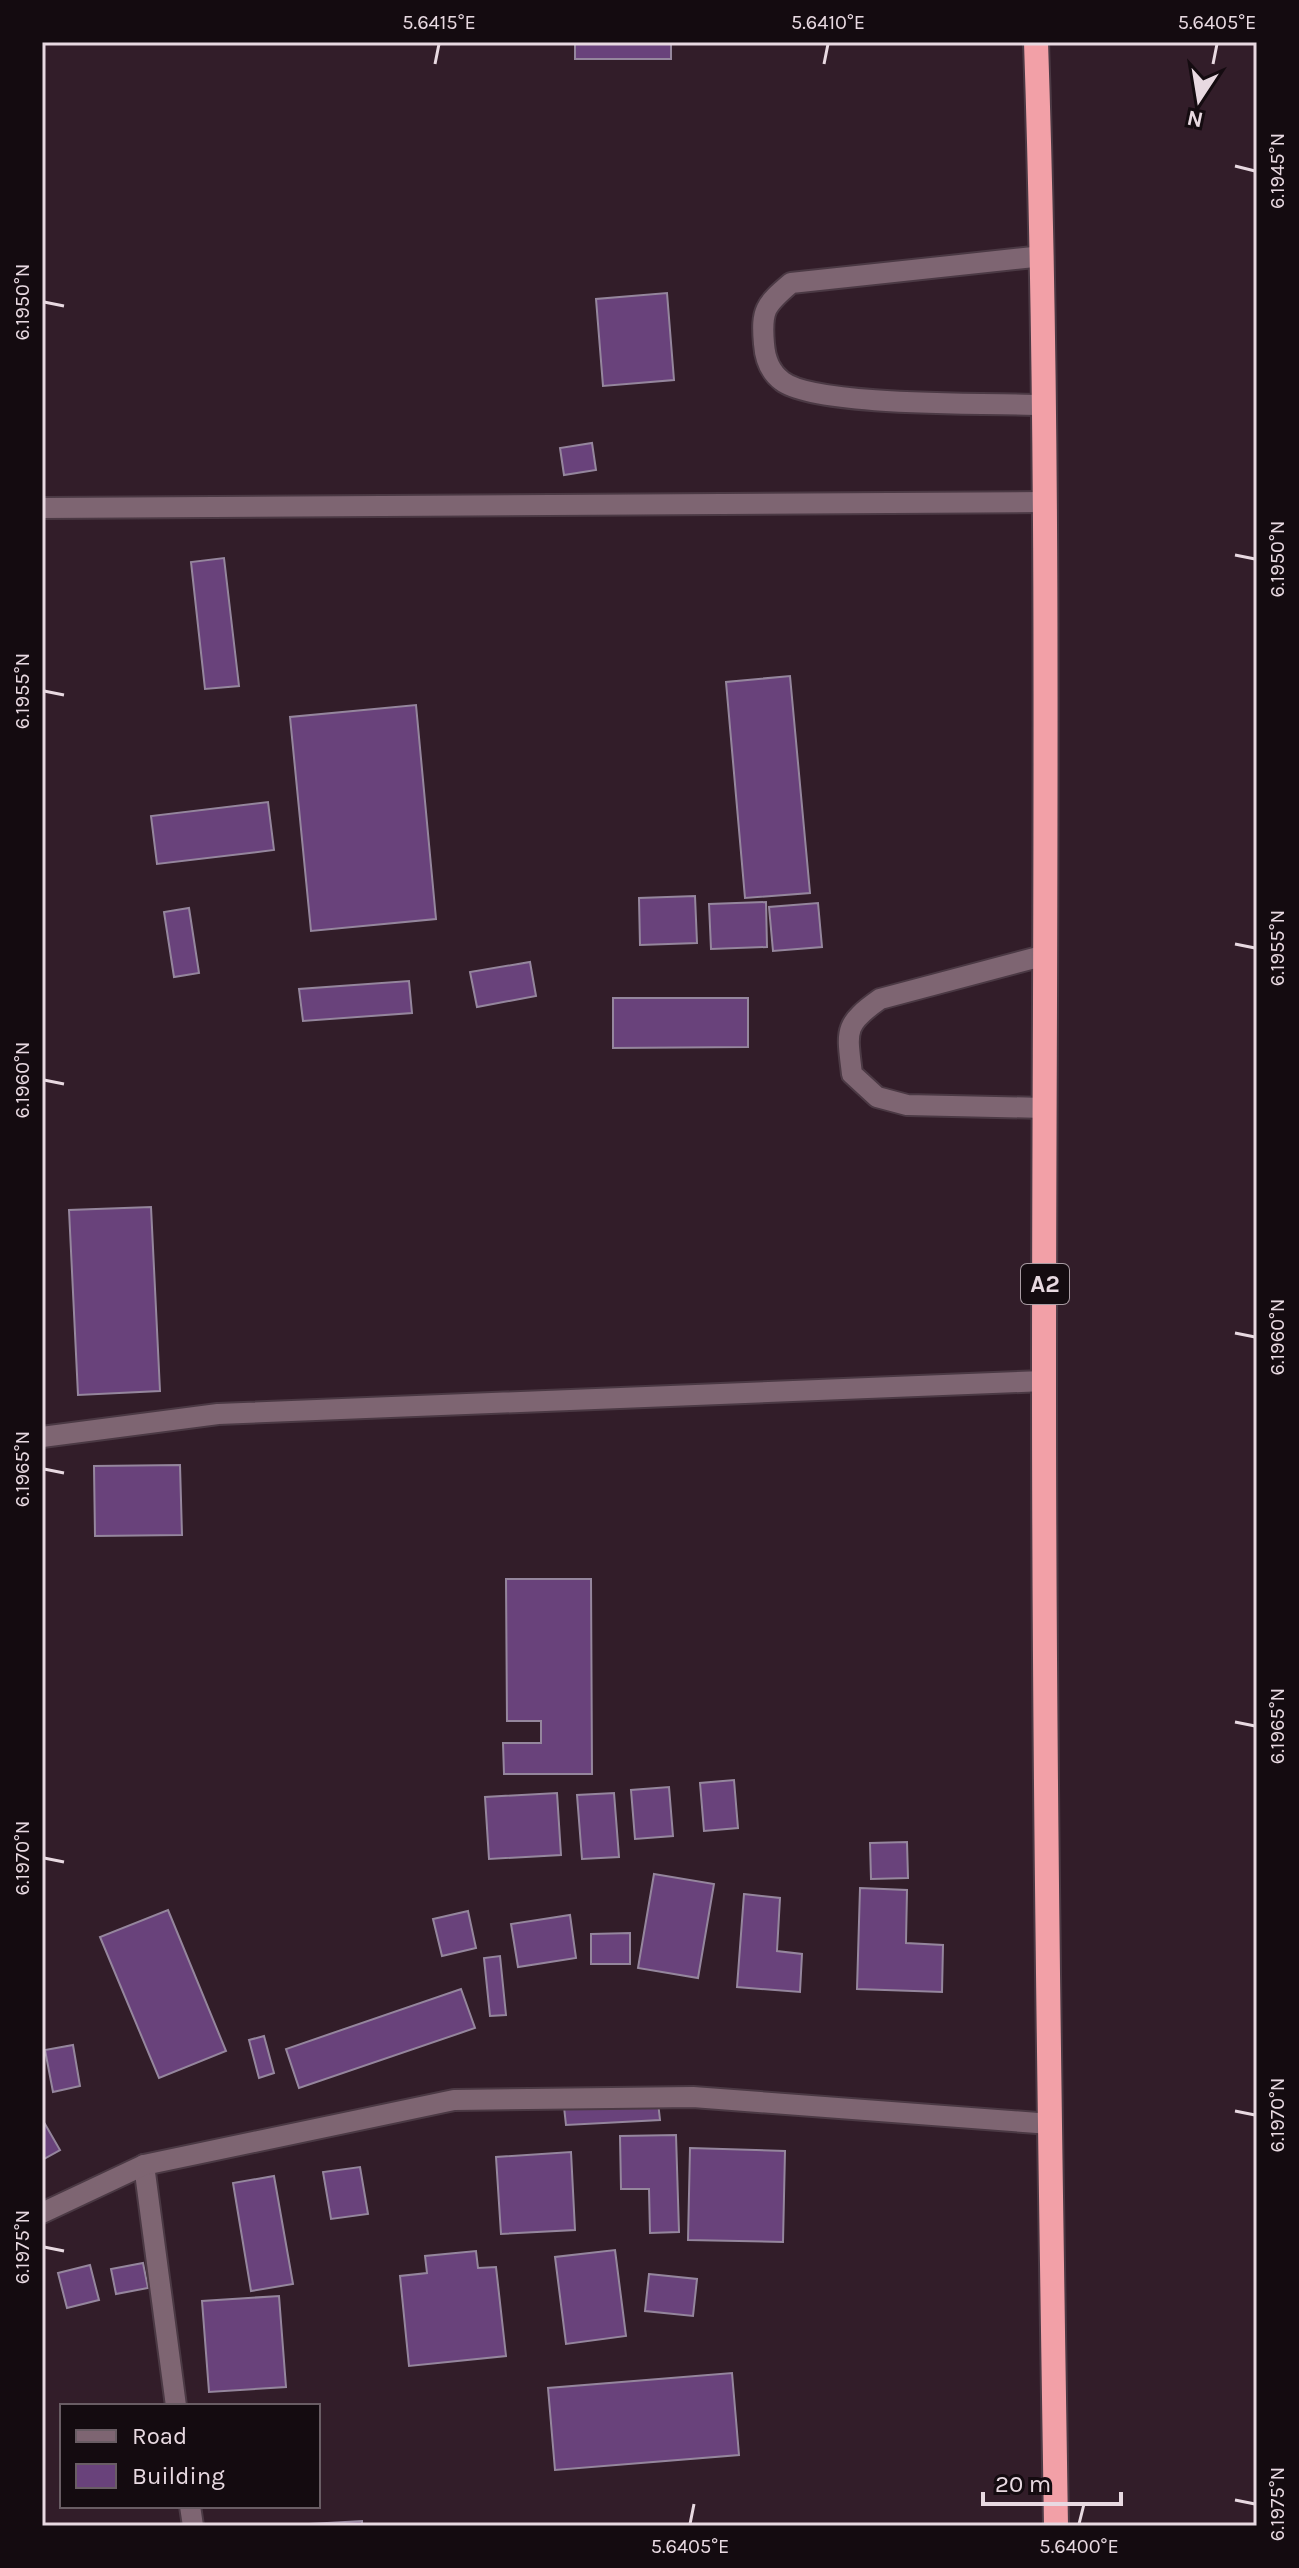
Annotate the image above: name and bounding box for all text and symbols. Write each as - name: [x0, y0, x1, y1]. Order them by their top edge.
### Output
- text: 5.6415°E: [402, 11, 476, 34]
- text: 5.6410°E: [791, 11, 865, 34]
- text: 5.6405°E: [1178, 11, 1256, 34]
- north arrow: [1159, 60, 1239, 140]
- text: N: [1185, 104, 1205, 133]
- text: 6.1945°N: [1266, 133, 1289, 209]
- text: 6.1950°N: [11, 264, 34, 340]
- text: 6.1950°N: [1266, 521, 1289, 597]
- text: 6.1955°N: [11, 653, 34, 729]
- text: 6.1955°N: [1266, 910, 1289, 986]
- text: 6.1960°N: [11, 1041, 34, 1119]
- road number: A2: [1021, 1264, 1069, 1304]
- text: 6.1960°N: [1266, 1298, 1289, 1376]
- text: 6.1965°N: [11, 1431, 34, 1507]
- text: 6.1965°N: [1266, 1688, 1289, 1764]
- text: 6.1970°N: [11, 1821, 34, 1895]
- text: 6.1970°N: [1266, 2078, 1289, 2152]
- text: 6.1975°N: [11, 2210, 34, 2284]
- legend: [60, 2404, 320, 2508]
- text: Road: [132, 2422, 187, 2450]
- scale bar: [983, 2456, 1121, 2506]
- text: Building: [132, 2462, 225, 2490]
- text: 6.1975°N: [1266, 2467, 1289, 2541]
- text: 20 m: [995, 2470, 1051, 2498]
- text: 5.6405°E: [651, 2535, 729, 2558]
- text: 5.6400°E: [1039, 2535, 1119, 2558]

